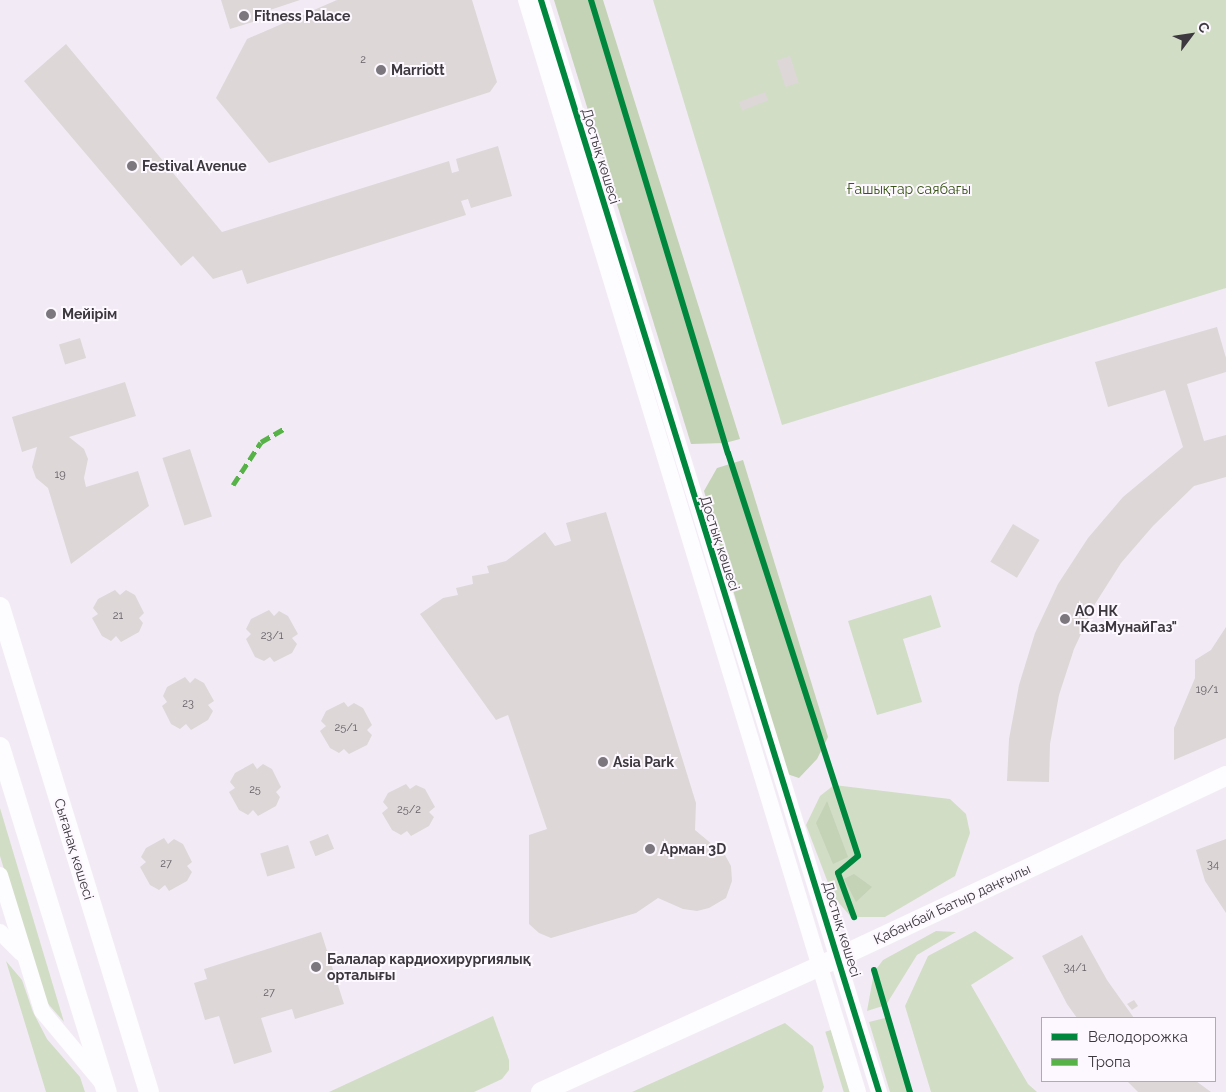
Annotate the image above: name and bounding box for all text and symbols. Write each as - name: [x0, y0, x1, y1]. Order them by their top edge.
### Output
- place label: Fitness Palace: [254, 8, 350, 24]
- marker: Fitness Palace: [238, 10, 250, 22]
- north arrow: [1166, 10, 1216, 60]
- text: С: [1195, 19, 1213, 36]
- house number: 2: [360, 53, 366, 67]
- place label: Marriott: [391, 62, 445, 78]
- marker: Marriott: [375, 64, 387, 76]
- street label: Достық көшесі: [578, 106, 624, 206]
- place label: Festival Avenue: [142, 158, 247, 174]
- marker: Festival Avenue: [126, 160, 138, 172]
- park label: Ғашықтар саябағы: [847, 181, 971, 197]
- place label: Мейірім: [62, 306, 117, 322]
- marker: Мейірім: [44, 307, 58, 321]
- house number: 19: [54, 468, 66, 482]
- street label: Достық көшесі: [697, 493, 743, 593]
- place label: АО НК "КазМунайГаз": [1075, 603, 1177, 636]
- house number: 21: [113, 609, 123, 623]
- marker: АО НК "КазМунайГаз": [1059, 613, 1071, 625]
- house number: 23/1: [261, 629, 283, 643]
- house number: 19/1: [1196, 683, 1218, 697]
- house number: 23: [182, 697, 194, 711]
- house number: 25/1: [335, 721, 357, 735]
- place label: Asia Park: [613, 754, 674, 770]
- marker: Asia Park: [597, 756, 609, 768]
- house number: 25: [249, 783, 261, 797]
- street label: Сығанақ көшесі: [51, 796, 97, 902]
- house number: 25/2: [397, 803, 421, 817]
- place label: Арман 3D: [660, 841, 726, 857]
- marker: Арман 3D: [644, 843, 656, 855]
- house number: 27: [160, 857, 172, 871]
- house number: 34: [1207, 858, 1219, 872]
- street label: Қабанбай Батыр даңғылы: [871, 860, 1033, 948]
- street label: Достық көшесі: [819, 879, 865, 979]
- place label: Балалар кардиохирургиялық орталығы: [327, 951, 531, 984]
- marker: Балалар кардиохирургиялық орталығы: [309, 960, 323, 974]
- house number: 34/1: [1063, 961, 1087, 975]
- house number: 27: [263, 986, 275, 1000]
- legend: [1041, 1017, 1216, 1082]
- text: Велодорожка: [1088, 1028, 1188, 1046]
- text: Тропа: [1088, 1053, 1131, 1071]

